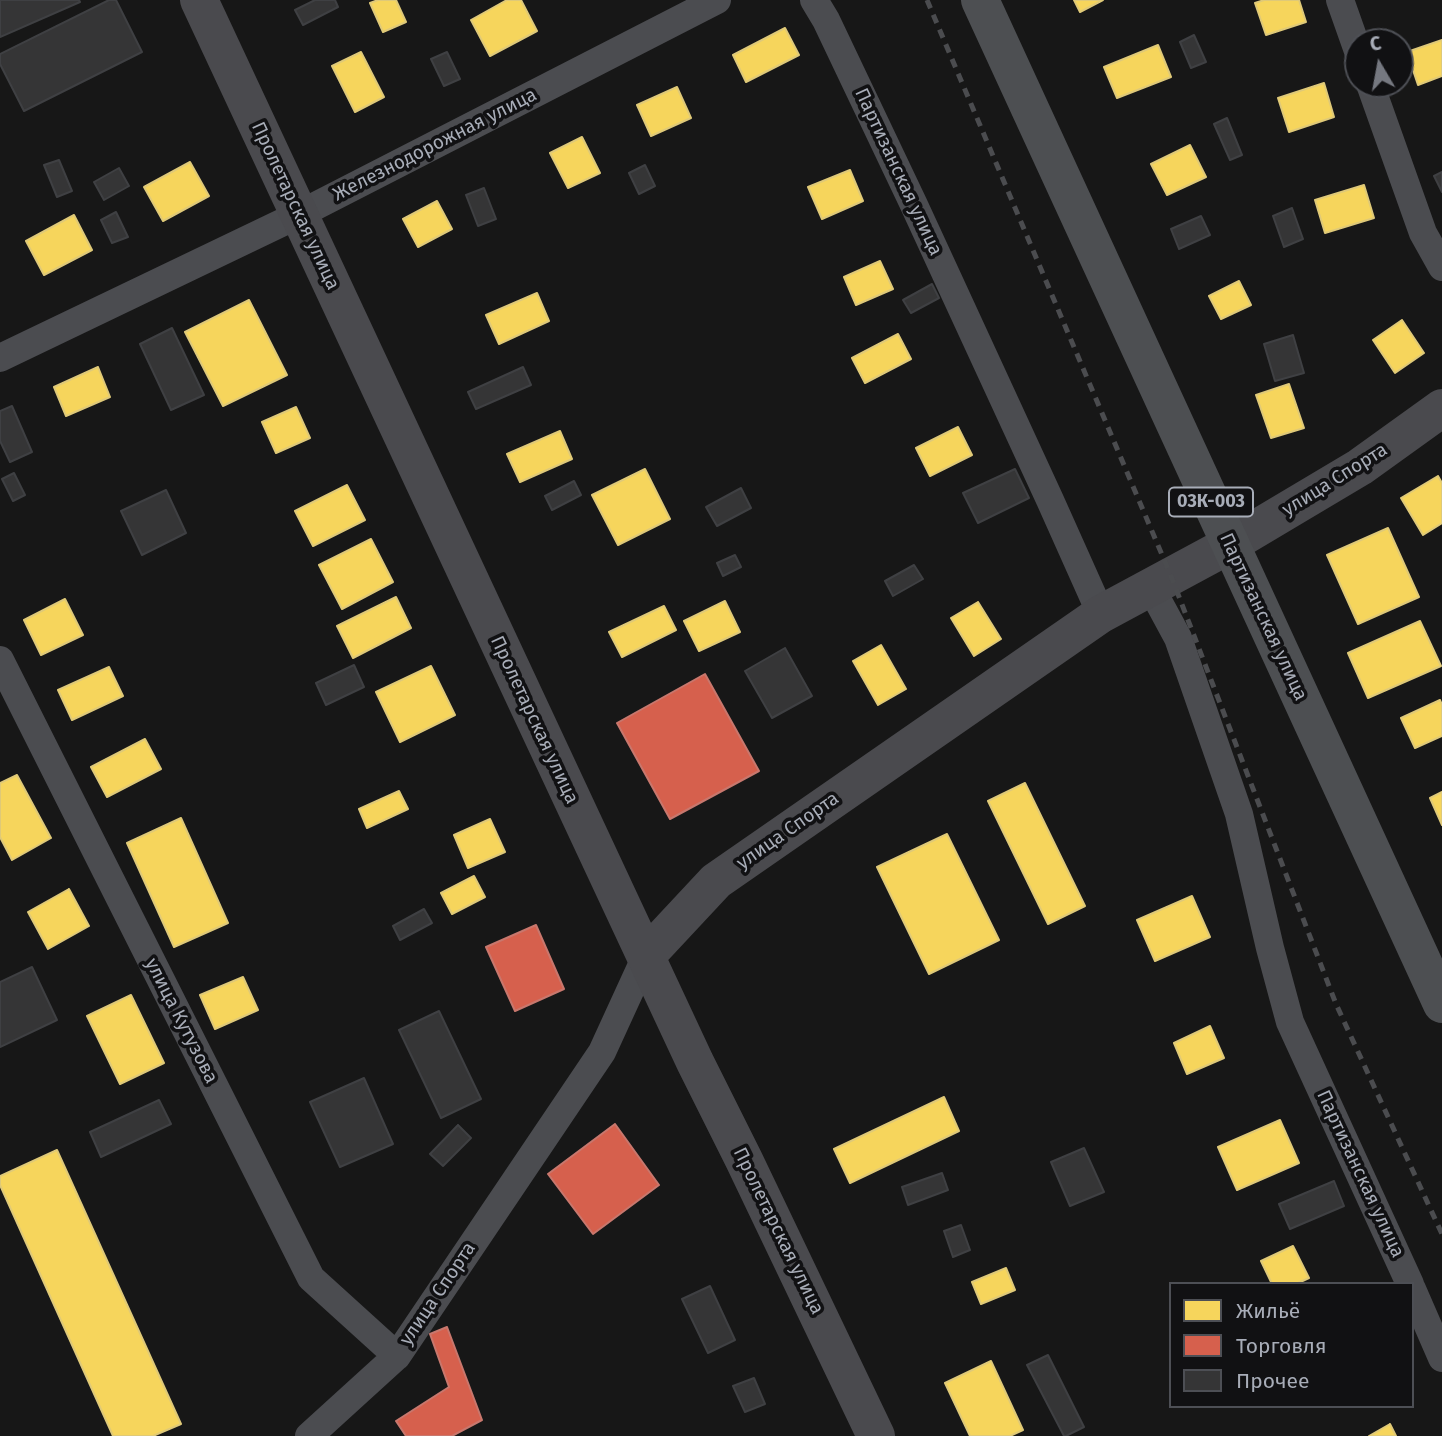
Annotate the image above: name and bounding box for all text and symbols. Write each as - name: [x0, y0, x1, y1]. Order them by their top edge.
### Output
- north arrow: [1344, 28, 1414, 98]
- text: С: [1368, 32, 1383, 56]
- street label: Железнодорожная улица: [329, 84, 541, 206]
- street label: Партизанская улица: [849, 85, 947, 259]
- street label: Пролетарская улица: [246, 118, 344, 294]
- street label: улица Спорта: [1278, 439, 1392, 521]
- road number: 03К-003: [1169, 488, 1253, 516]
- street label: Партизанская улица: [1214, 530, 1312, 704]
- street label: Пролетарская улица: [485, 632, 583, 808]
- street label: улица Спорта: [732, 787, 844, 875]
- street label: улица Кутузова: [140, 955, 222, 1087]
- street label: Партизанская улица: [1311, 1087, 1409, 1261]
- street label: Пролетарская улица: [728, 1144, 828, 1318]
- street label: улица Спорта: [395, 1238, 481, 1350]
- legend: [1169, 1282, 1414, 1408]
- text: Жильё: [1236, 1298, 1300, 1324]
- text: Торговля: [1236, 1333, 1327, 1359]
- text: Прочее: [1236, 1368, 1309, 1394]

